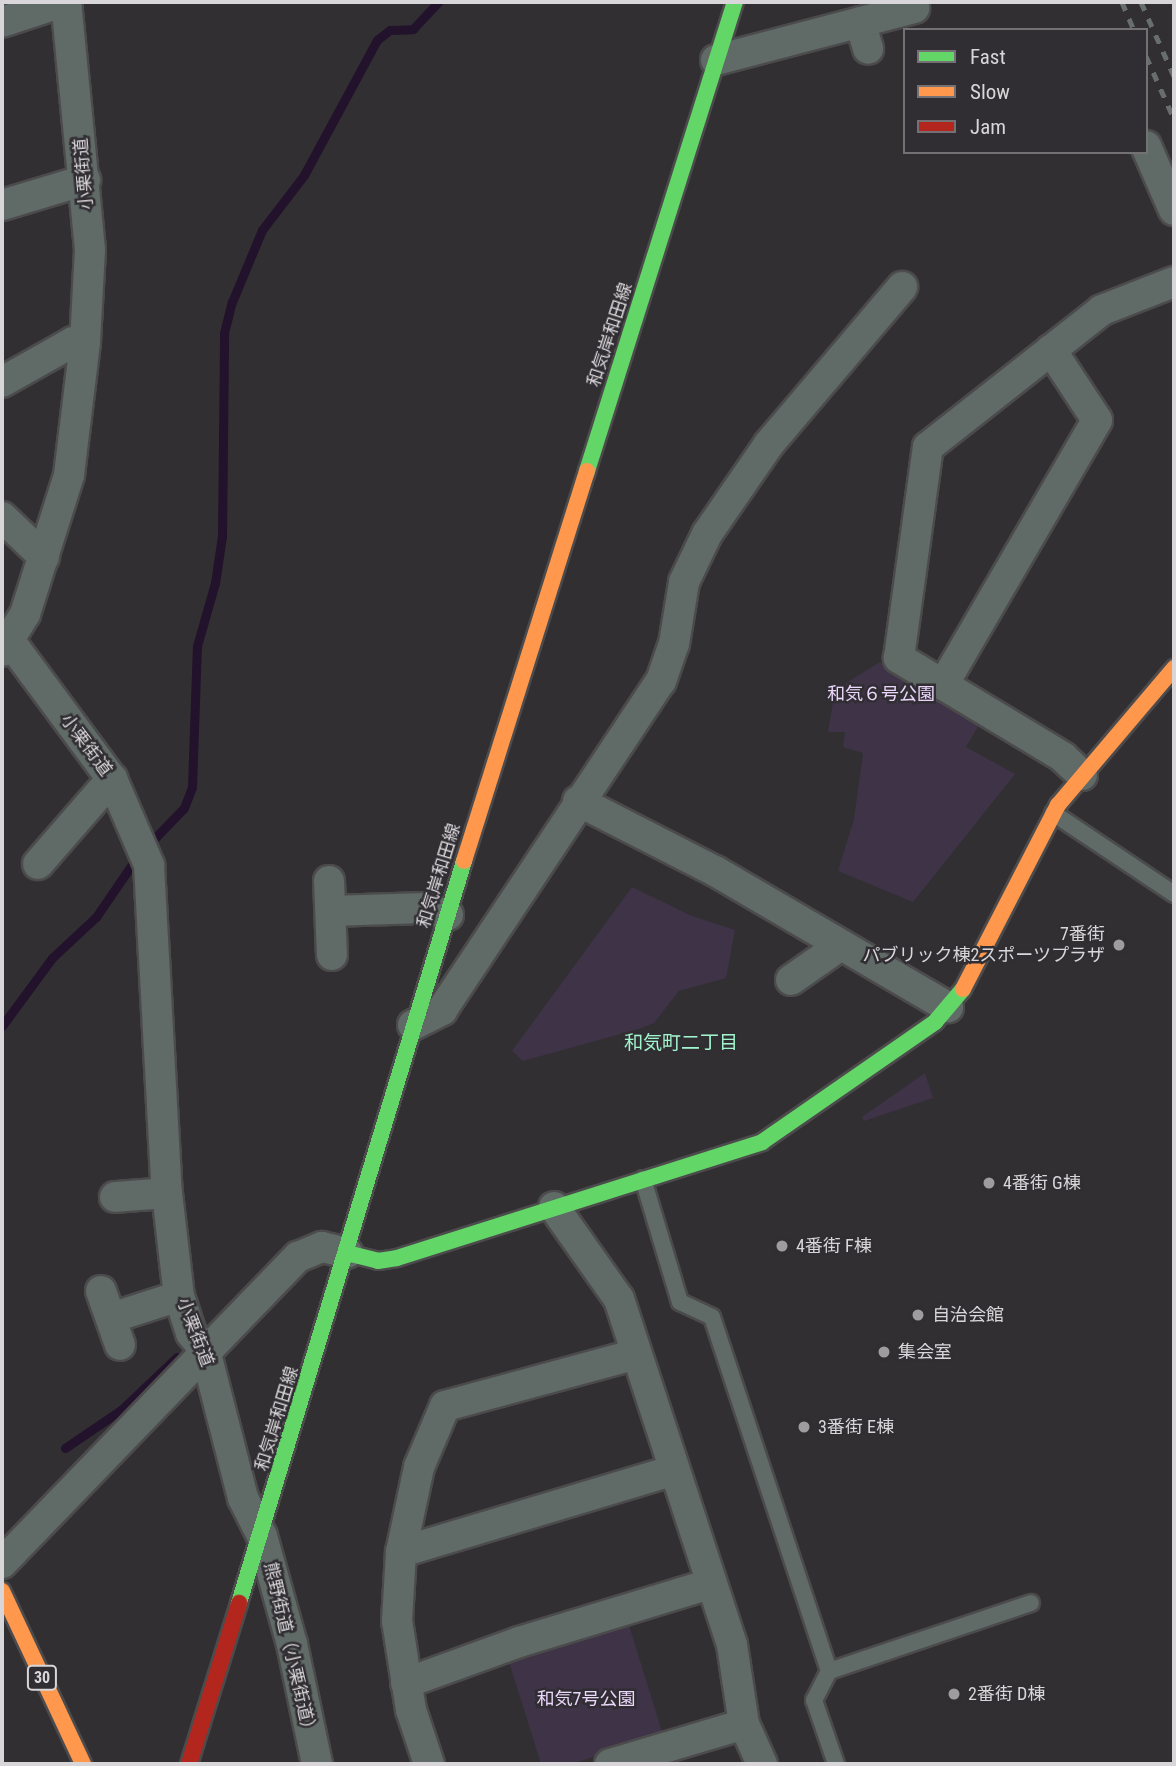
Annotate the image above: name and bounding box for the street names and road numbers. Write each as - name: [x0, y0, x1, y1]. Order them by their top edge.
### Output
- street label: 小栗街道: [70, 137, 98, 211]
- street label: 和気岸和田線: [583, 280, 637, 390]
- street label: 小栗街道: [56, 710, 116, 780]
- street label: 和気岸和田線: [413, 821, 465, 931]
- street label: 小栗街道: [172, 1295, 218, 1369]
- street label: 和気岸和田線: [251, 1364, 303, 1474]
- street label: 熊野街道（小栗街道）: [259, 1560, 321, 1740]
- road number: 30: [26, 1666, 58, 1690]

